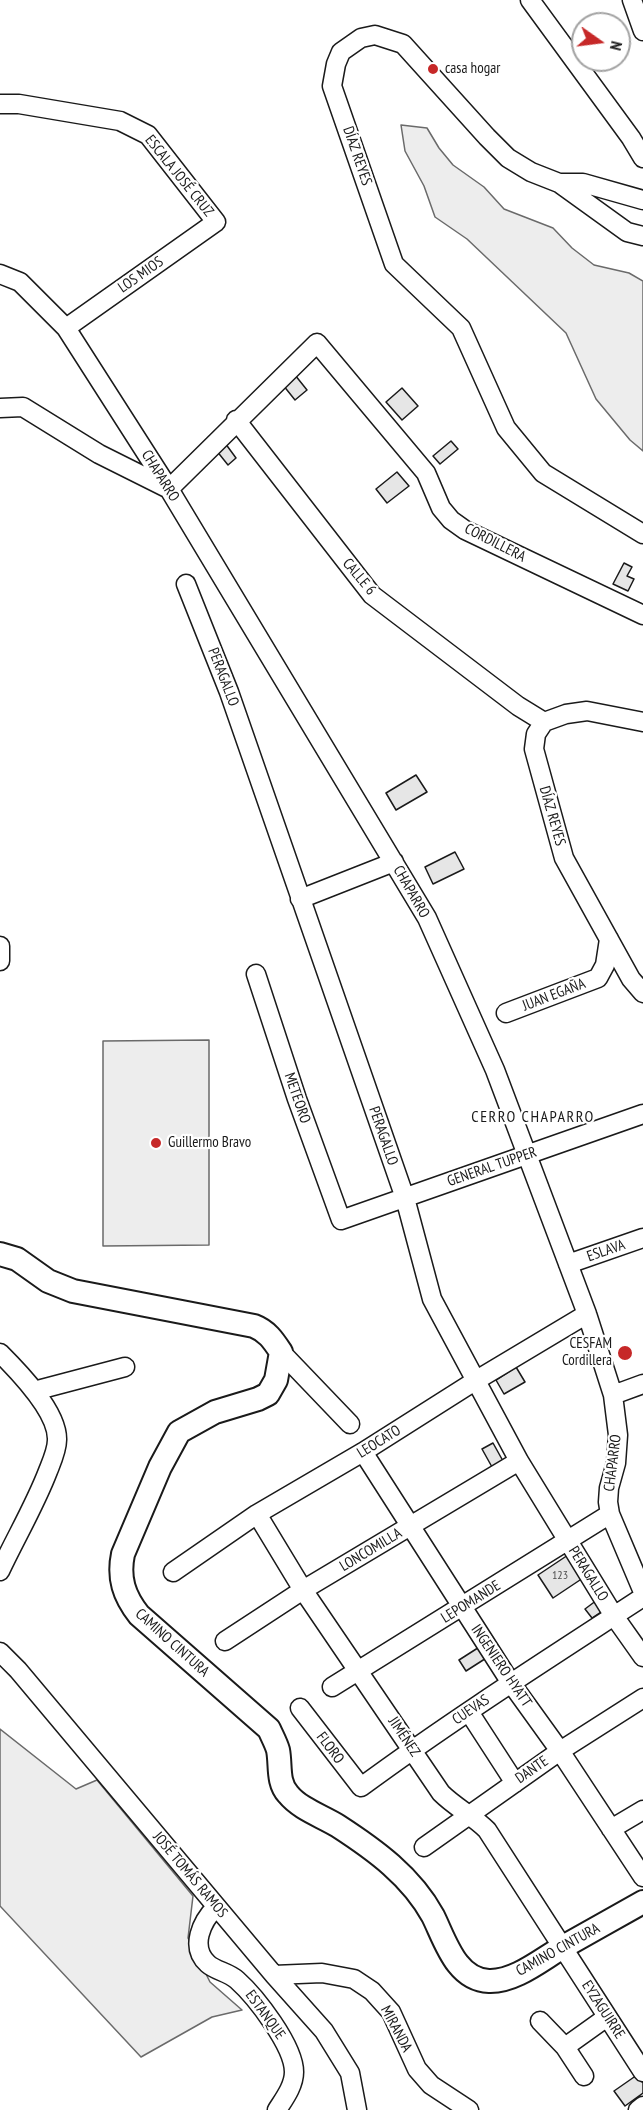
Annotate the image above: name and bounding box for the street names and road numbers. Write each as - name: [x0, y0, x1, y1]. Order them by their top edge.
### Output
- street label: DÍAZ REYES: [339, 124, 375, 188]
- street label: ESCALA JOSÉ CRUZ: [141, 132, 217, 220]
- street label: LOS MIOS: [115, 253, 167, 297]
- street label: CHAPARRO: [137, 447, 183, 505]
- street label: CORDILLERA: [461, 520, 529, 566]
- street label: CALLE 6: [338, 555, 380, 599]
- street label: PERAGALLO: [204, 645, 242, 709]
- street label: DÍAZ REYES: [535, 784, 569, 848]
- street label: CHAPARRO: [389, 863, 433, 921]
- street label: JUAN EGAÑA: [520, 975, 588, 1015]
- street label: METEORO: [280, 1070, 314, 1126]
- street label: PERAGALLO: [365, 1104, 401, 1168]
- street label: GENERAL TUPPER: [445, 1143, 539, 1191]
- street label: ESLAVA: [585, 1236, 627, 1266]
- street label: LEOCATO: [354, 1422, 404, 1462]
- street label: CHAPARRO: [601, 1433, 625, 1493]
- street label: LONCOMILLA: [337, 1524, 405, 1576]
- street label: PERAGALLO: [564, 1543, 612, 1605]
- street label: LEPOMANDE: [438, 1577, 504, 1627]
- street label: CAMINO CINTURA: [131, 1605, 213, 1681]
- street label: INGENIERO HYATT: [467, 1621, 535, 1711]
- street label: CUEVAS: [449, 1691, 493, 1729]
- street label: JIMÉNEZ: [384, 1714, 424, 1760]
- street label: FLORO: [312, 1729, 348, 1767]
- street label: DANTE: [512, 1752, 552, 1788]
- street label: JOSÉ TOMÁS RAMOS: [149, 1828, 231, 1922]
- street label: CAMINO CINTURA: [513, 1920, 603, 1980]
- street label: EYZAGUIRRE: [578, 1978, 628, 2042]
- street label: ESTANQUE: [241, 1987, 289, 2043]
- street label: MIRANDA: [376, 2003, 416, 2055]

